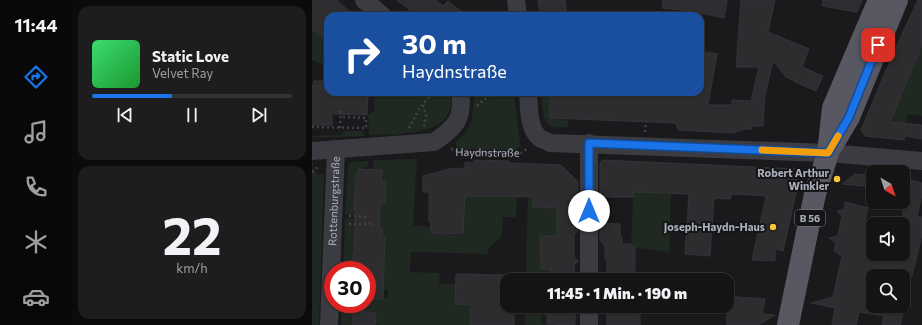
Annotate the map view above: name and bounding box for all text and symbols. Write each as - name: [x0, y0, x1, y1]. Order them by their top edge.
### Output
- text: 11:44: [14, 14, 58, 36]
- text: 30 m: [402, 26, 467, 60]
- icon: right: [336, 28, 388, 80]
- pin: [861, 28, 895, 62]
- icon: arrive: [867, 34, 889, 56]
- text: Static Love: [152, 47, 229, 65]
- text: Haydnstraße: [402, 60, 507, 82]
- icon: directions: [22, 63, 50, 91]
- text: Velvet Ray: [152, 65, 213, 81]
- icon: previous: [114, 104, 136, 126]
- icon: pause: [181, 104, 203, 126]
- icon: next: [248, 104, 270, 126]
- icon: music: [22, 118, 50, 146]
- street label: Haydnstraße: [455, 145, 520, 159]
- street label: Rottenburgstraße: [325, 156, 342, 246]
- north arrow: [866, 165, 910, 209]
- map controls: [866, 165, 910, 313]
- place label: Robert Arthur Winkler: [757, 166, 829, 192]
- icon: phone: [22, 173, 50, 201]
- marker: Robert Arthur Winkler: [832, 174, 842, 184]
- position arrow: [568, 190, 610, 232]
- text: 22: [162, 202, 222, 266]
- road number: B 56: [795, 210, 825, 226]
- button: sound: [866, 217, 910, 261]
- place label: Joseph-Haydn-Haus: [664, 220, 765, 234]
- marker: Joseph-Haydn-Haus: [768, 222, 778, 232]
- icon: climate: [22, 228, 50, 256]
- text: km/h: [176, 260, 208, 276]
- speed limit sign: 30: [324, 261, 376, 313]
- button: search: [866, 269, 910, 313]
- icon: car: [22, 283, 50, 311]
- text: 11:45 · 1 Min. · 190 m: [547, 284, 687, 302]

